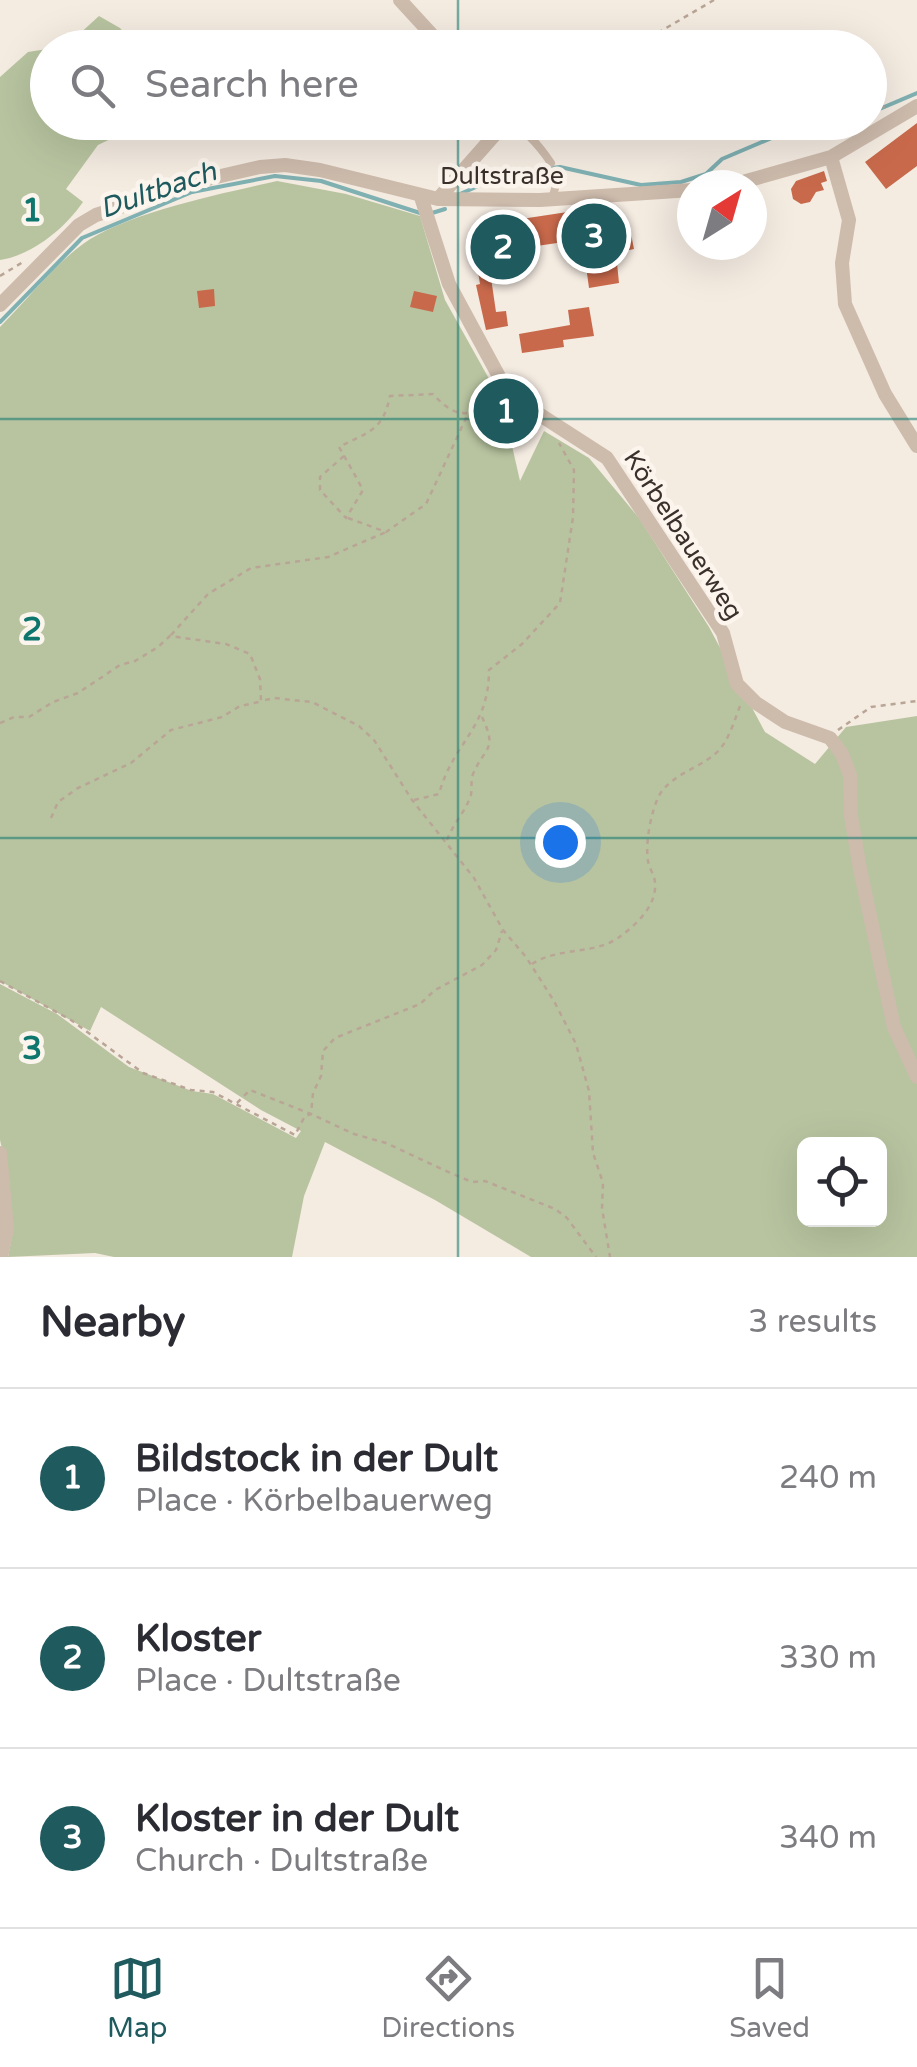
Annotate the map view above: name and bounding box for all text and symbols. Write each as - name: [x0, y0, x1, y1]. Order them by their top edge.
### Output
- search box: [30, 30, 887, 140]
- icon: search: [65, 58, 120, 113]
- text: Search here: [145, 62, 359, 108]
- water label: Dultbach: [95, 154, 222, 226]
- street label: Dultstraße: [440, 161, 564, 191]
- north arrow: [677, 170, 767, 260]
- text: 1: [22, 192, 42, 230]
- pin: 3: [562, 198, 626, 274]
- pin: 2: [470, 210, 536, 284]
- pin: 1: [474, 374, 538, 448]
- street label: Körbelbauerweg: [617, 445, 749, 625]
- text: 2: [22, 611, 42, 649]
- your location: [535, 817, 586, 868]
- text: 3: [22, 1030, 42, 1068]
- map controls: [797, 1137, 887, 1227]
- button: locate: [797, 1137, 887, 1227]
- text: Nearby: [40, 1297, 185, 1348]
- text: 3 results: [748, 1303, 877, 1341]
- text: Bildstock in der Dult: [135, 1436, 498, 1482]
- text: 1: [62, 1459, 83, 1497]
- text: 240 m: [779, 1459, 877, 1497]
- text: Place · Körbelbauerweg: [135, 1482, 493, 1520]
- text: Kloster: [135, 1616, 261, 1662]
- text: 2: [62, 1639, 83, 1677]
- text: 330 m: [779, 1639, 877, 1677]
- text: Place · Dultstraße: [135, 1662, 401, 1700]
- text: Kloster in der Dult: [135, 1796, 459, 1842]
- text: 3: [62, 1819, 83, 1857]
- text: 340 m: [779, 1819, 877, 1857]
- text: Church · Dultstraße: [135, 1842, 428, 1880]
- tab: Map: [107, 1951, 167, 2045]
- tab: Directions: [381, 1951, 515, 2045]
- tab: Saved: [729, 1951, 810, 2045]

